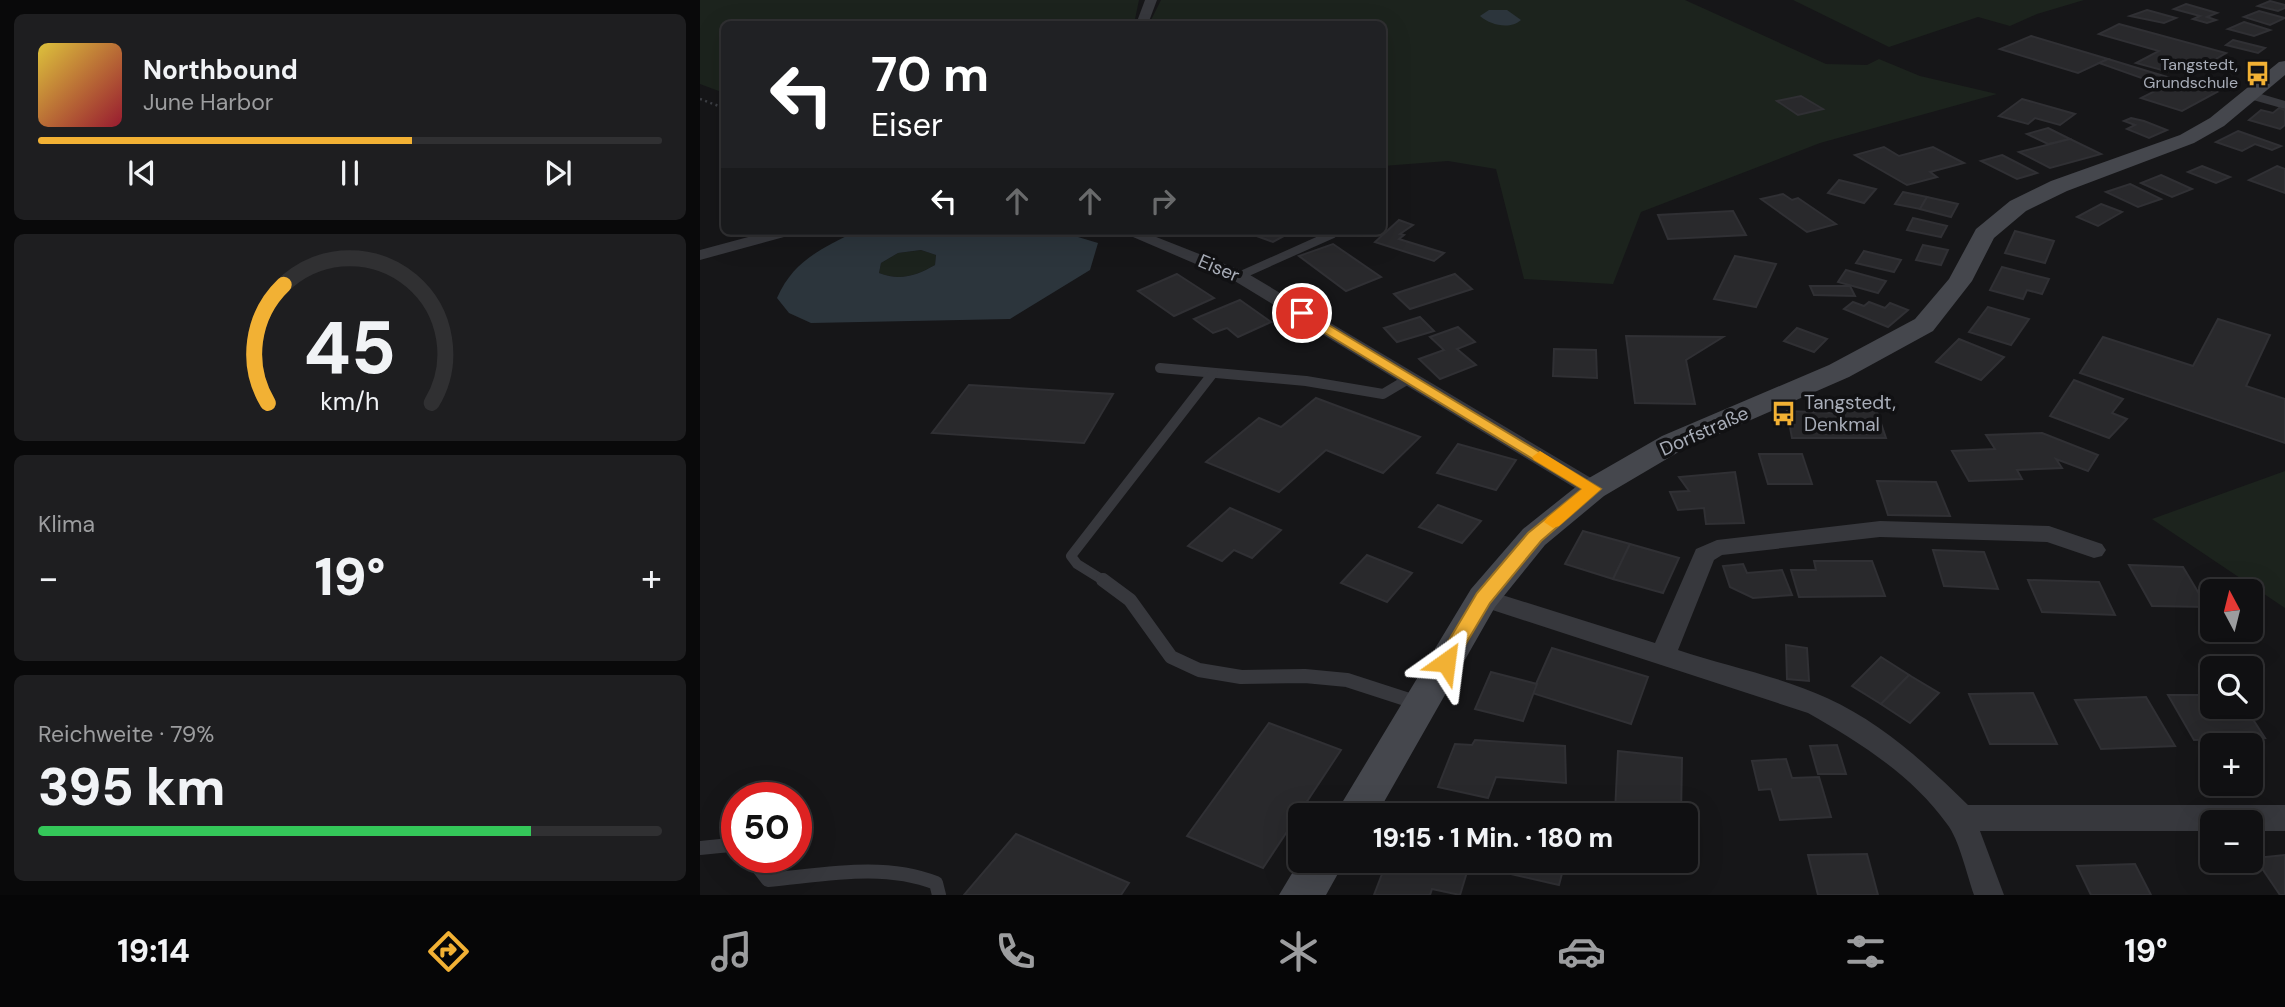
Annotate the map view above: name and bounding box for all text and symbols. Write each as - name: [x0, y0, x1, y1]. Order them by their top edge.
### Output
- text: 70 m: [871, 42, 989, 106]
- icon: left: [756, 49, 847, 140]
- text: Northbound: [143, 53, 298, 87]
- place label: Tangstedt, Grundschule: [2143, 54, 2238, 93]
- bus stop icon: Tangstedt, Grundschule: [2244, 59, 2272, 87]
- text: June Harbor: [143, 87, 273, 117]
- text: Eiser: [871, 104, 943, 146]
- icon: previous: [123, 154, 161, 192]
- icon: pause: [331, 154, 369, 192]
- icon: next: [539, 154, 577, 192]
- icon: left: [925, 182, 963, 220]
- icon: ahead: [998, 182, 1036, 220]
- icon: ahead: [1071, 182, 1109, 220]
- icon: right: [1144, 182, 1182, 220]
- street label: Eiser: [1194, 248, 1244, 288]
- pin: [1272, 283, 1332, 343]
- icon: arrive: [1283, 294, 1321, 332]
- text: 45: [304, 302, 396, 397]
- text: km/h: [320, 385, 380, 418]
- place label: Tangstedt, Denkmal: [1804, 390, 1896, 437]
- bus stop icon: Tangstedt, Denkmal: [1770, 399, 1798, 427]
- street label: Dorfstraße: [1656, 400, 1752, 462]
- text: Klima: [38, 509, 95, 539]
- text: 19°: [314, 543, 386, 611]
- text: −: [38, 553, 59, 603]
- text: +: [641, 553, 662, 603]
- north arrow: [2200, 579, 2263, 642]
- map controls: [2200, 579, 2263, 873]
- position arrow: [1409, 625, 1483, 699]
- button: search: [2200, 656, 2263, 719]
- text: Reichweite · 79%: [38, 719, 214, 749]
- button: +: [2200, 733, 2263, 796]
- text: 395 km: [38, 753, 225, 821]
- speed limit sign: 50: [721, 782, 812, 873]
- button: −: [2200, 810, 2263, 873]
- text: 19:15 · 1 Min. · 180 m: [1373, 821, 1613, 855]
- icon: directions: [424, 927, 473, 976]
- icon: music: [707, 927, 756, 976]
- icon: phone: [991, 927, 1040, 976]
- icon: climate: [1274, 927, 1323, 976]
- icon: car: [1557, 927, 1606, 976]
- icon: filters: [1841, 927, 1890, 976]
- text: 19:14: [117, 930, 190, 972]
- text: 19°: [2124, 930, 2168, 972]

